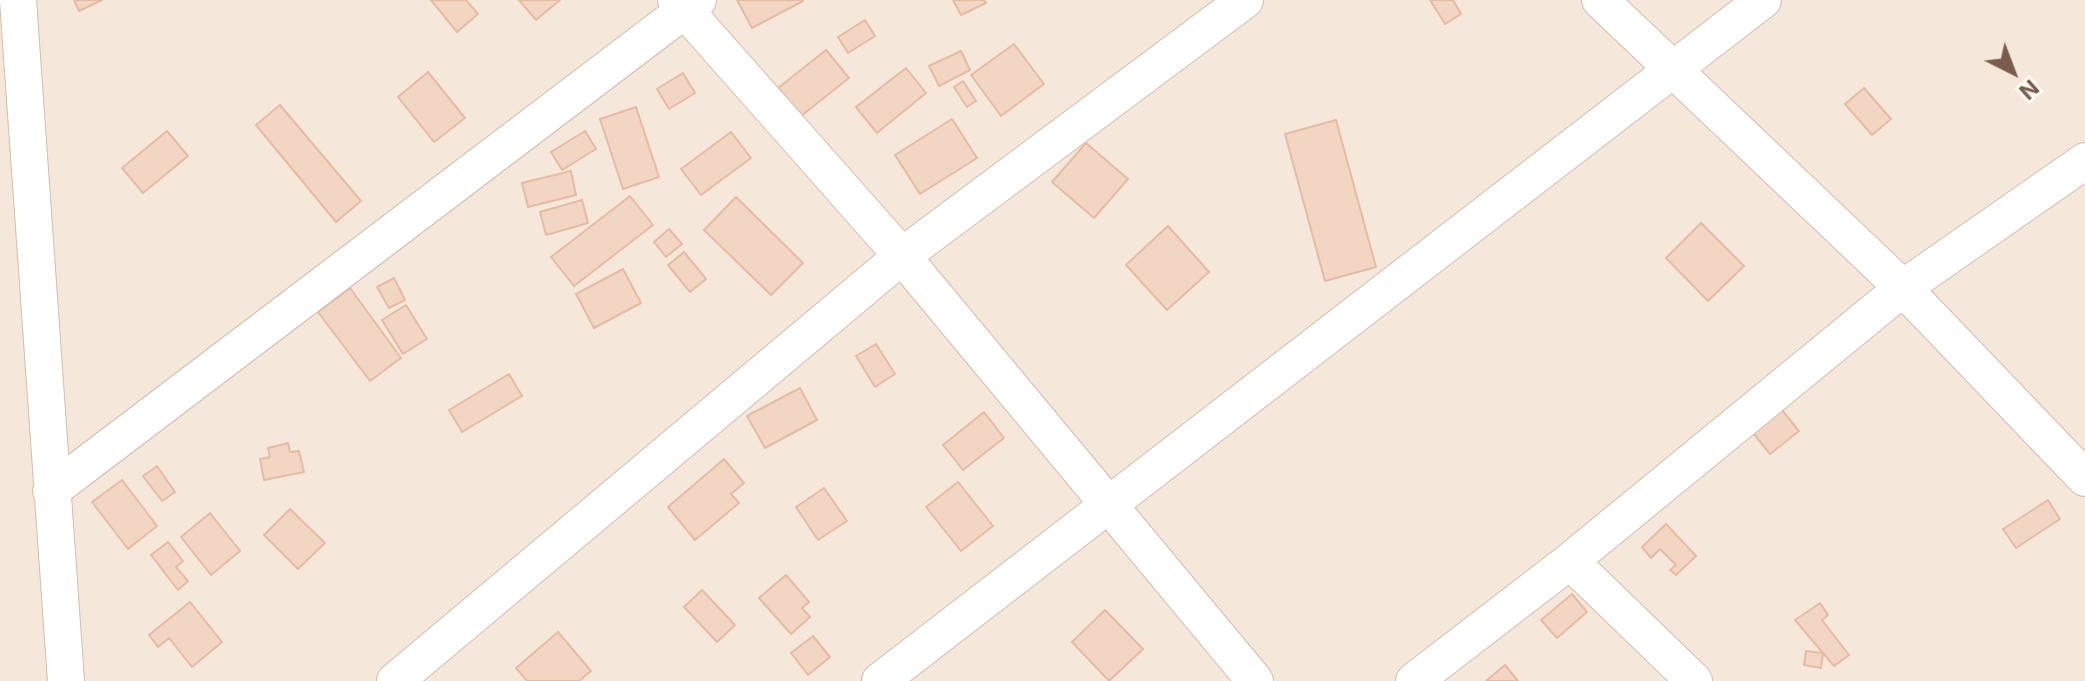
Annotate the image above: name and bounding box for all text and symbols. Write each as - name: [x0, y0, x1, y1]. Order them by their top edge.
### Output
- north arrow: [1973, 32, 2053, 112]
- text: N: [2014, 75, 2044, 105]

